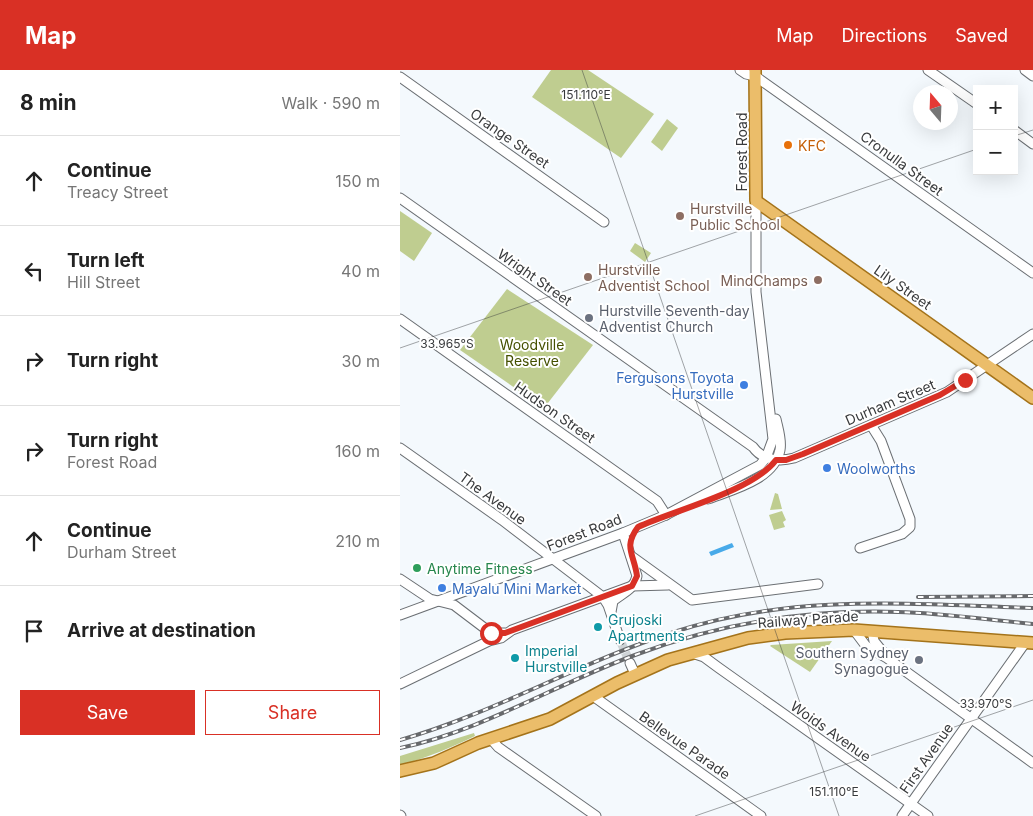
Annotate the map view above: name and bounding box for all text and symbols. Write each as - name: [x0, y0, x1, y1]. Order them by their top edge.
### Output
- text: Map: [25, 21, 76, 50]
- text: Map: [776, 25, 814, 46]
- text: Directions: [842, 25, 927, 46]
- text: Saved: [955, 25, 1008, 46]
- north arrow: [913, 85, 958, 130]
- map controls: [973, 85, 1018, 175]
- button: +: [973, 85, 1018, 130]
- text: 151.110°E: [561, 87, 611, 102]
- text: 8 min: [20, 90, 77, 115]
- text: Walk · 590 m: [282, 93, 380, 113]
- street label: Orange Street: [467, 105, 553, 172]
- street label: Forest Road: [733, 113, 750, 191]
- street label: Cronulla Street: [857, 127, 947, 199]
- button: −: [973, 130, 1018, 175]
- place label: KFC: [798, 137, 826, 154]
- marker: KFC: [782, 139, 794, 151]
- text: Continue: [67, 159, 152, 182]
- icon: ahead: [20, 167, 48, 195]
- text: 150 m: [335, 171, 380, 191]
- text: Treacy Street: [67, 182, 168, 202]
- place label: Hurstville Public School: [690, 200, 780, 233]
- marker: Hurstville Public School: [674, 210, 686, 222]
- street label: Wright Street: [494, 245, 576, 309]
- text: Turn left: [67, 249, 145, 272]
- icon: left: [20, 257, 48, 285]
- text: 40 m: [341, 261, 380, 281]
- place label: Hurstville Adventist School: [598, 261, 710, 294]
- street label: Lily Street: [871, 261, 935, 313]
- marker: Hurstville Adventist School: [582, 271, 594, 283]
- text: Hill Street: [67, 272, 140, 292]
- place label: MindChamps: [721, 272, 808, 289]
- marker: MindChamps: [812, 274, 824, 286]
- place label: Hurstville Seventh-day Adventist Church: [599, 302, 750, 335]
- marker: Hurstville Seventh-day Adventist Church: [583, 312, 595, 324]
- text: 33.965°S: [420, 336, 474, 351]
- park label: Woodville Reserve: [500, 336, 564, 369]
- icon: right: [20, 347, 48, 375]
- text: Turn right: [67, 349, 158, 372]
- text: 30 m: [342, 351, 380, 371]
- place label: Fergusons Toyota Hurstville: [616, 369, 734, 402]
- route end: [954, 369, 977, 392]
- street label: Durham Street: [843, 375, 938, 429]
- street label: Hudson Street: [511, 378, 599, 446]
- marker: Fergusons Toyota Hurstville: [738, 379, 750, 391]
- text: Turn right: [67, 429, 158, 452]
- icon: right: [20, 437, 48, 465]
- text: 160 m: [335, 441, 380, 461]
- text: Forest Road: [67, 452, 157, 472]
- place label: Woolworths: [837, 460, 916, 477]
- marker: Woolworths: [821, 462, 833, 474]
- street label: The Avenue: [456, 468, 530, 528]
- street label: Forest Road: [544, 510, 624, 554]
- text: Continue: [67, 519, 152, 542]
- icon: ahead: [20, 527, 48, 555]
- text: 210 m: [335, 531, 380, 551]
- text: Durham Street: [67, 542, 176, 562]
- place label: Anytime Fitness: [427, 560, 533, 577]
- marker: Anytime Fitness: [411, 562, 423, 574]
- place label: Mayalu Mini Market: [452, 580, 582, 597]
- marker: Mayalu Mini Market: [436, 582, 448, 594]
- street label: Railway Parade: [757, 607, 859, 631]
- place label: Grujoski Apartments: [608, 611, 685, 644]
- icon: arrive: [20, 617, 48, 645]
- text: Arrive at destination: [67, 619, 256, 642]
- marker: Grujoski Apartments: [592, 621, 604, 633]
- route start: [480, 622, 503, 645]
- place label: Imperial Hurstville: [525, 642, 587, 675]
- place label: Southern Sydney Synagogue: [795, 644, 909, 677]
- marker: Imperial Hurstville: [509, 652, 521, 664]
- marker: Southern Sydney Synagogue: [913, 654, 925, 666]
- button: Save: [20, 690, 195, 735]
- button: Share: [205, 690, 380, 735]
- text: 33.970°S: [960, 696, 1013, 711]
- street label: Woids Avenue: [788, 697, 874, 765]
- street label: Bellevue Parade: [636, 707, 734, 783]
- street label: First Avenue: [896, 720, 956, 796]
- text: 151.110°E: [809, 784, 859, 799]

